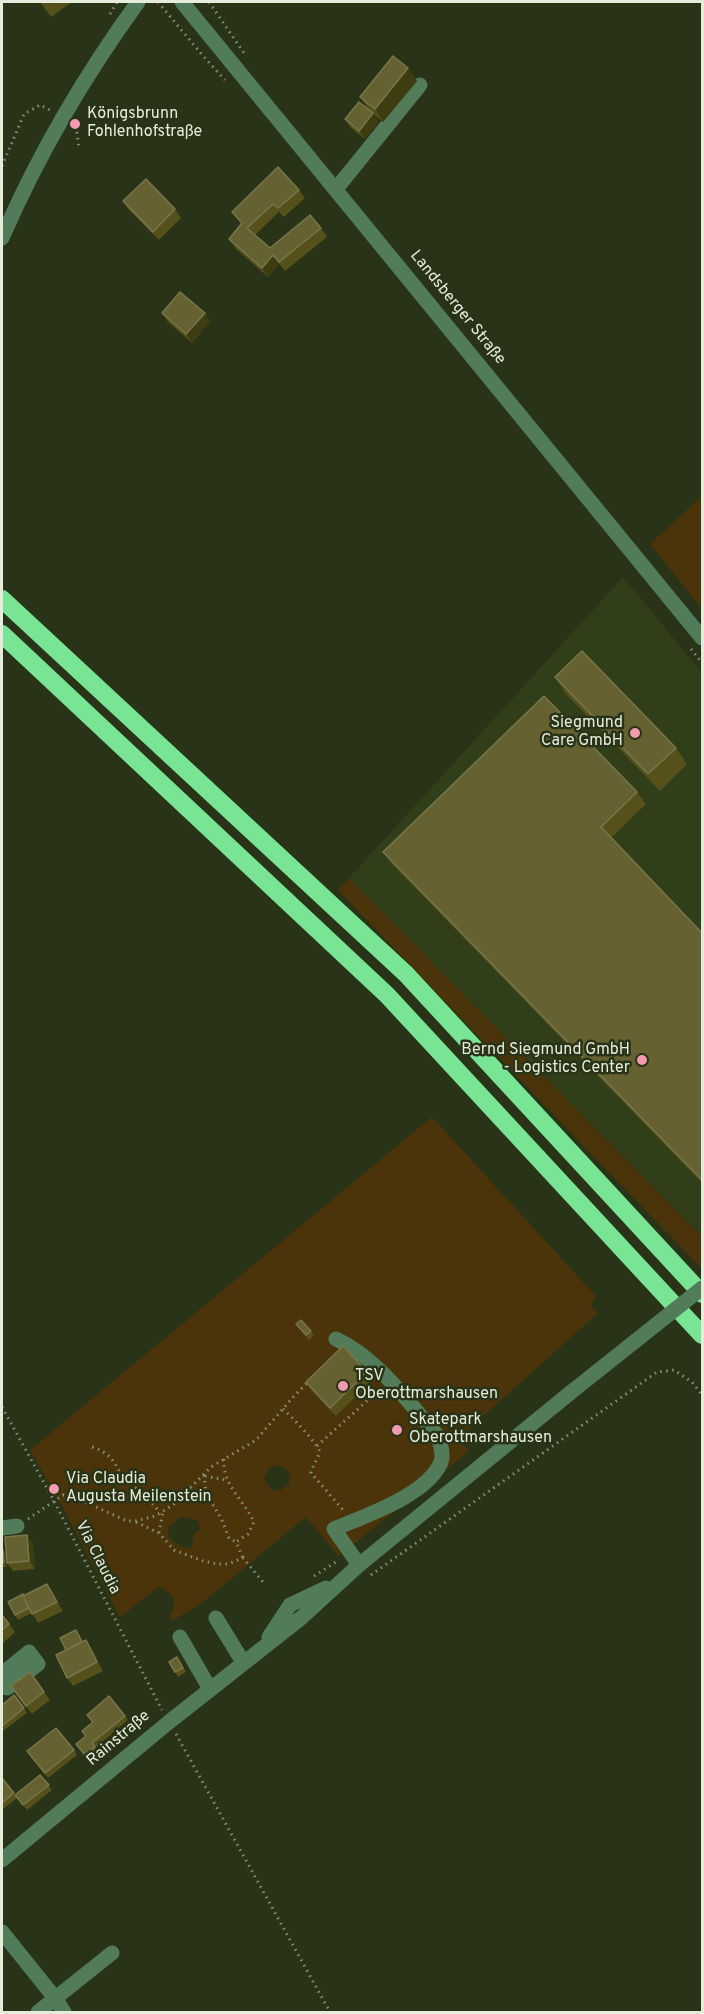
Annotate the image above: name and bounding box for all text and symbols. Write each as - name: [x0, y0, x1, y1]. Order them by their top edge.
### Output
- place label: Königsbrunn Fohlenhofstraße: [87, 105, 202, 143]
- marker: Königsbrunn Fohlenhofstraße: [68, 117, 82, 131]
- street label: Landsberger Straße: [405, 247, 509, 369]
- place label: Siegmund Care GmbH: [541, 714, 623, 752]
- marker: Siegmund Care GmbH: [628, 726, 642, 740]
- place label: Bernd Siegmund GmbH - Logistics Center: [461, 1041, 630, 1079]
- marker: Bernd Siegmund GmbH - Logistics Center: [635, 1053, 649, 1067]
- place label: TSV Oberottmarshausen: [355, 1367, 498, 1405]
- marker: TSV Oberottmarshausen: [336, 1379, 350, 1393]
- place label: Skatepark Oberottmarshausen: [409, 1411, 552, 1449]
- marker: Skatepark Oberottmarshausen: [390, 1423, 404, 1437]
- place label: Via Claudia Augusta Meilenstein: [66, 1470, 212, 1508]
- marker: Via Claudia Augusta Meilenstein: [47, 1482, 61, 1496]
- street label: Via Claudia: [70, 1518, 124, 1598]
- street label: Rainstraße: [84, 1707, 154, 1771]

